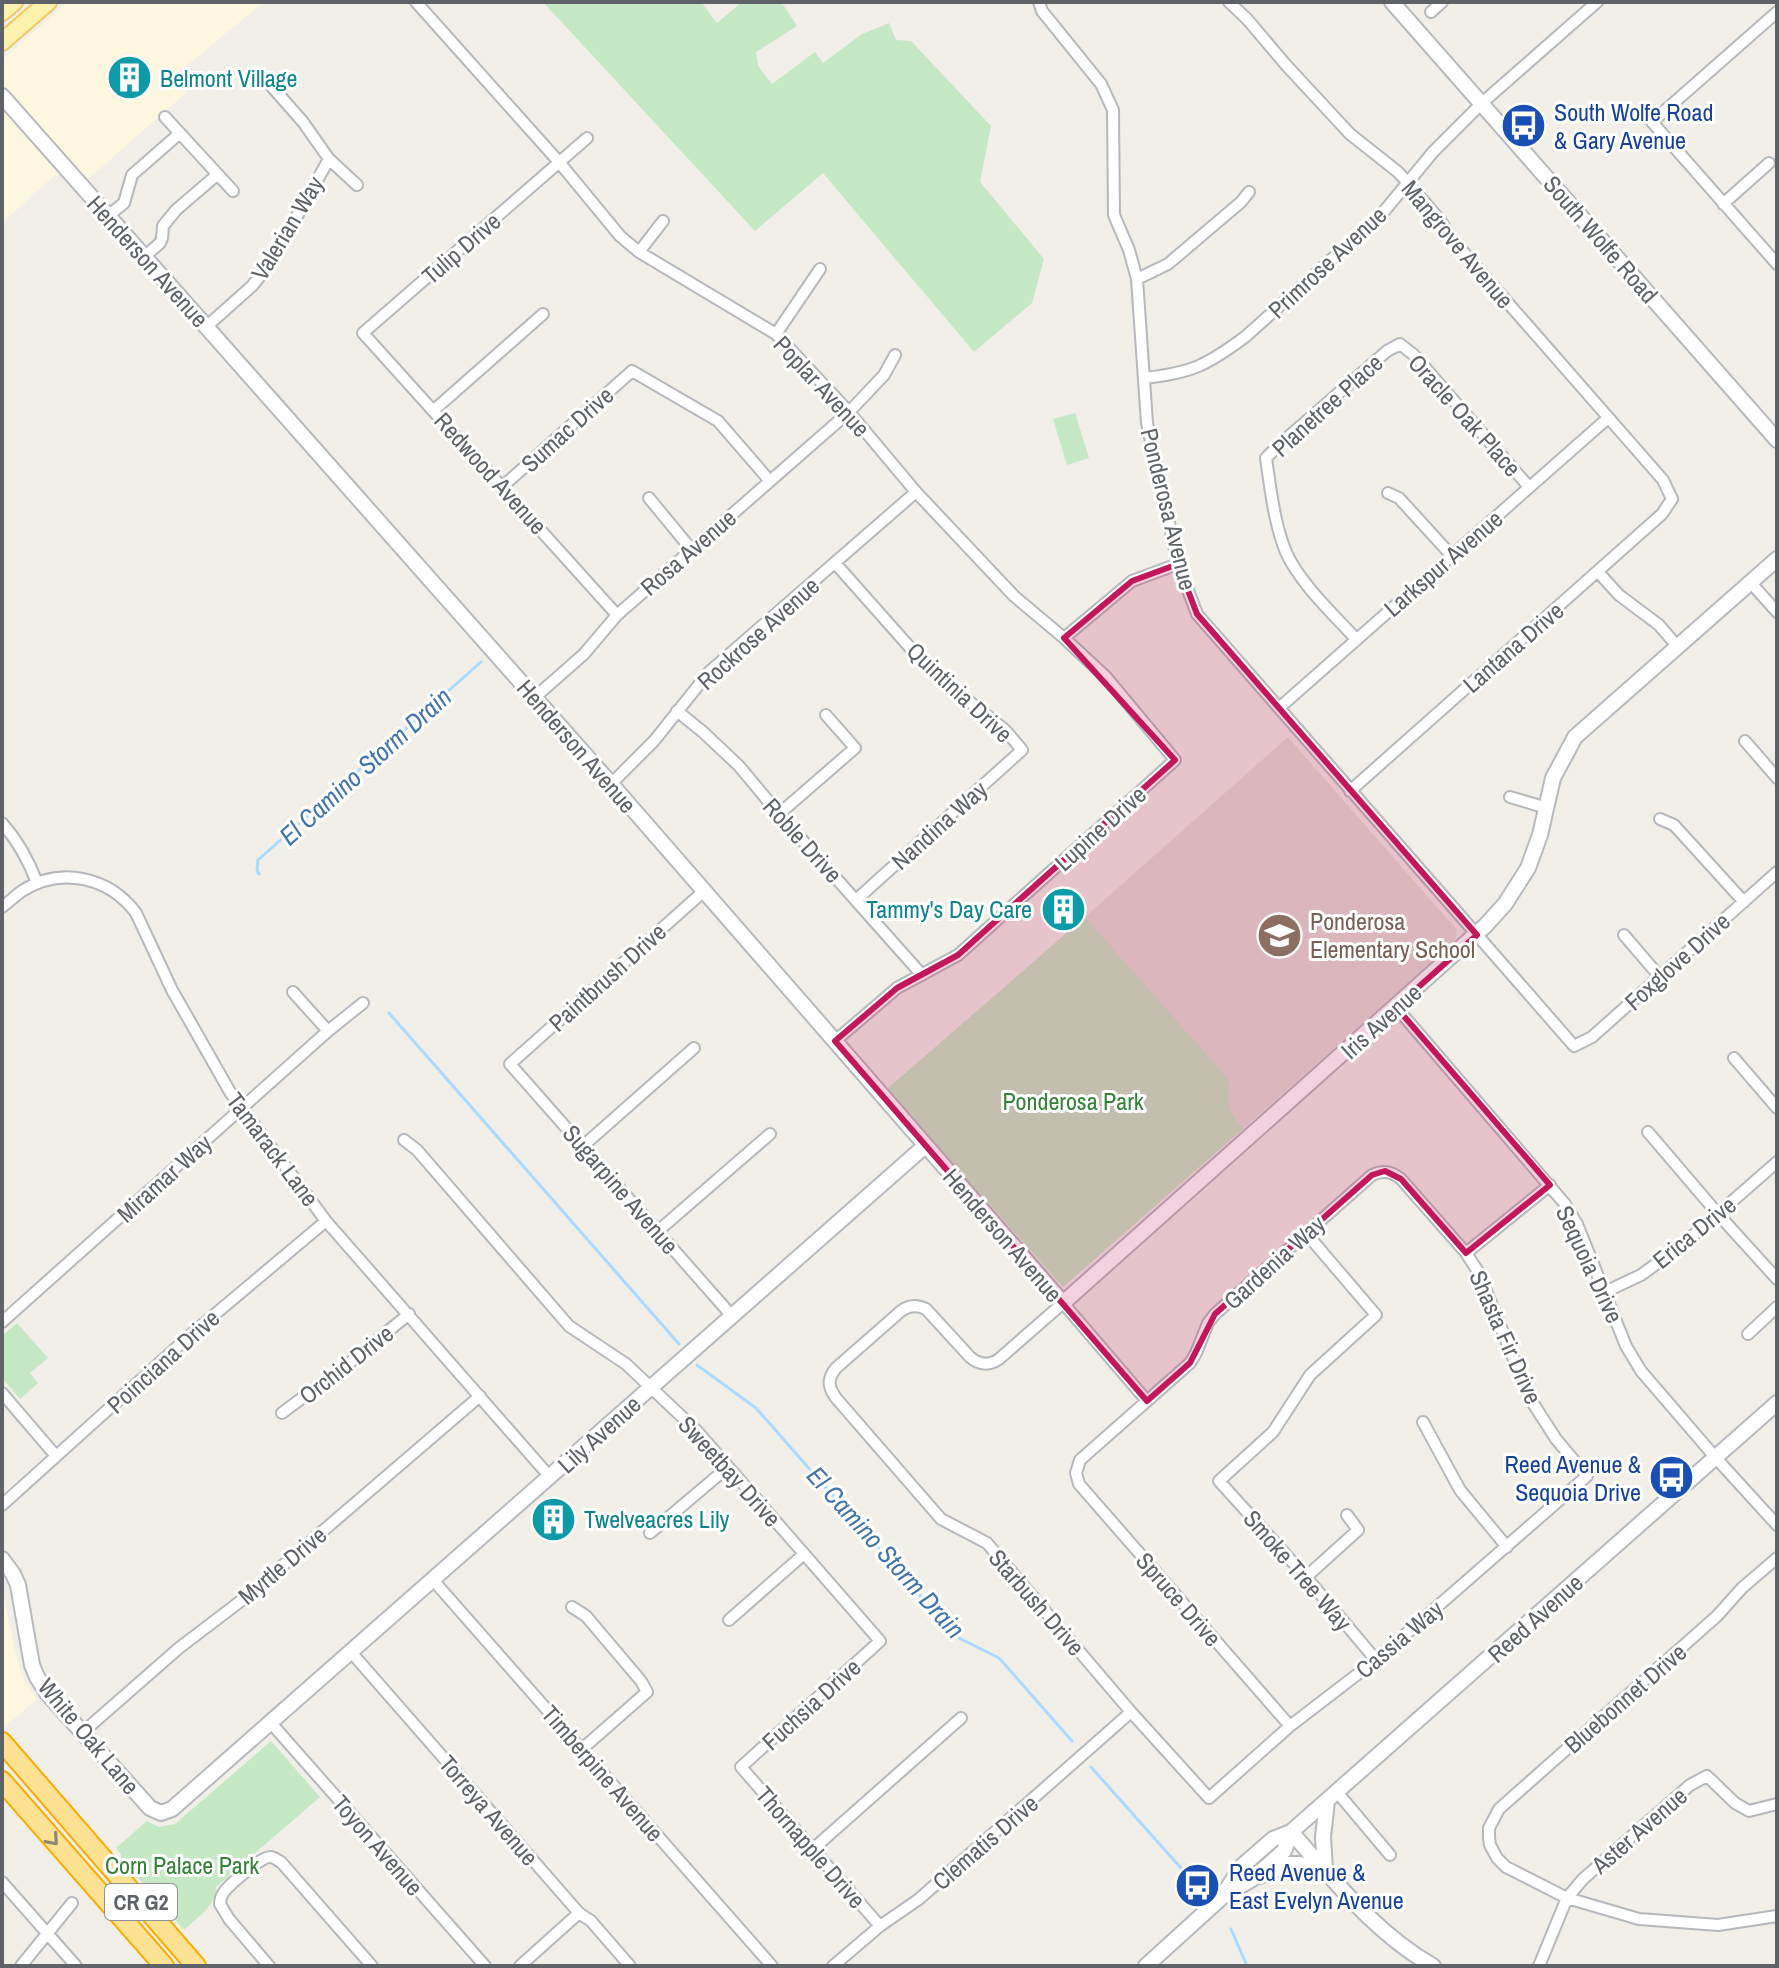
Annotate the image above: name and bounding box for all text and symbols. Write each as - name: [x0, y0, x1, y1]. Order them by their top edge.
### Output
- building icon: Belmont Village: [105, 54, 153, 102]
- place label: Belmont Village: [160, 62, 298, 94]
- place label: South Wolfe Road & Gary Avenue: [1554, 96, 1713, 156]
- bus stop icon: South Wolfe Road & Gary Avenue: [1499, 102, 1547, 150]
- street label: South Wolfe Road: [1537, 168, 1665, 310]
- street label: Valerian Way: [243, 170, 331, 286]
- street label: Mangrove Avenue: [1395, 173, 1521, 315]
- street label: Henderson Avenue: [80, 188, 216, 334]
- street label: Primrose Avenue: [1261, 199, 1393, 325]
- street label: Tulip Drive: [415, 205, 507, 291]
- street label: Poplar Avenue: [767, 328, 877, 444]
- street label: Planetree Place: [1265, 347, 1389, 463]
- street label: Oracle Oak Place: [1402, 347, 1528, 483]
- street label: Sumac Drive: [514, 379, 620, 479]
- street label: Redwood Avenue: [428, 405, 554, 541]
- street label: Ponderosa Avenue: [1133, 425, 1205, 593]
- street label: Rosa Avenue: [633, 502, 743, 602]
- street label: Larkspur Avenue: [1377, 503, 1509, 623]
- street label: Rockrose Avenue: [690, 570, 826, 696]
- street label: Lantana Drive: [1456, 594, 1570, 700]
- street label: Quintinia Drive: [900, 635, 1020, 749]
- street label: Henderson Avenue: [510, 672, 644, 820]
- water label: El Camino Storm Drain: [271, 679, 459, 853]
- street label: Nandina Way: [884, 773, 994, 877]
- street label: Lupine Drive: [1047, 778, 1153, 878]
- street label: Roble Drive: [756, 791, 850, 889]
- building icon: Tammy's Day Care: [1039, 885, 1087, 933]
- place label: Tammy's Day Care: [866, 893, 1032, 925]
- place label: Ponderosa Elementary School: [1310, 905, 1475, 965]
- street label: Foxglove Drive: [1617, 905, 1737, 1017]
- school or university icon: Ponderosa Elementary School: [1255, 911, 1303, 959]
- street label: Paintbrush Drive: [541, 916, 673, 1038]
- street label: Iris Avenue: [1334, 976, 1428, 1066]
- street label: Tamarack Lane: [220, 1085, 326, 1213]
- park label: Ponderosa Park: [1002, 1085, 1144, 1117]
- street label: Sugarpine Avenue: [556, 1118, 686, 1260]
- street label: Miramar Way: [110, 1127, 218, 1229]
- street label: Henderson Avenue: [936, 1161, 1070, 1309]
- street label: Erica Drive: [1646, 1189, 1742, 1275]
- street label: Sequoia Drive: [1549, 1200, 1631, 1328]
- street label: Gardenia Way: [1216, 1208, 1332, 1316]
- street label: Shasta Fir Drive: [1462, 1265, 1550, 1409]
- street label: Poinciana Drive: [100, 1302, 226, 1420]
- street label: Orchid Drive: [292, 1317, 400, 1411]
- street label: Lily Avenue: [551, 1388, 647, 1480]
- street label: Sweetbay Drive: [672, 1409, 788, 1533]
- place label: Reed Avenue & Sequoia Drive: [1505, 1448, 1641, 1508]
- bus stop icon: Reed Avenue & Sequoia Drive: [1648, 1454, 1696, 1502]
- water label: El Camino Storm Drain: [799, 1458, 973, 1646]
- building icon: Twelveacres Lily: [529, 1495, 577, 1543]
- place label: Twelveacres Lily: [584, 1503, 730, 1535]
- street label: Smoke Tree Way: [1237, 1503, 1359, 1637]
- street label: Myrtle Drive: [231, 1519, 333, 1611]
- street label: Starbush Drive: [982, 1542, 1092, 1662]
- street label: Spruce Drive: [1129, 1545, 1229, 1653]
- street label: Reed Avenue: [1481, 1567, 1589, 1669]
- street label: Cassia Way: [1348, 1593, 1450, 1685]
- street label: Bluebonnet Drive: [1557, 1636, 1693, 1760]
- street label: Fuchsia Drive: [755, 1651, 867, 1757]
- street label: White Oak Lane: [31, 1671, 147, 1801]
- street label: Timberpine Avenue: [535, 1698, 671, 1848]
- street label: Torreya Avenue: [432, 1748, 546, 1872]
- street label: Thornapple Drive: [749, 1779, 873, 1915]
- street label: Aster Avenue: [1584, 1780, 1694, 1881]
- street label: Clematis Drive: [925, 1787, 1045, 1897]
- street label: Toyon Avenue: [325, 1788, 431, 1902]
- one-way arrow: [43, 1830, 58, 1845]
- park label: Corn Palace Park: [105, 1849, 259, 1881]
- place label: Reed Avenue & East Evelyn Avenue: [1229, 1856, 1404, 1916]
- bus stop icon: Reed Avenue & East Evelyn Avenue: [1174, 1862, 1222, 1910]
- road number: CR G2: [105, 1884, 177, 1920]

